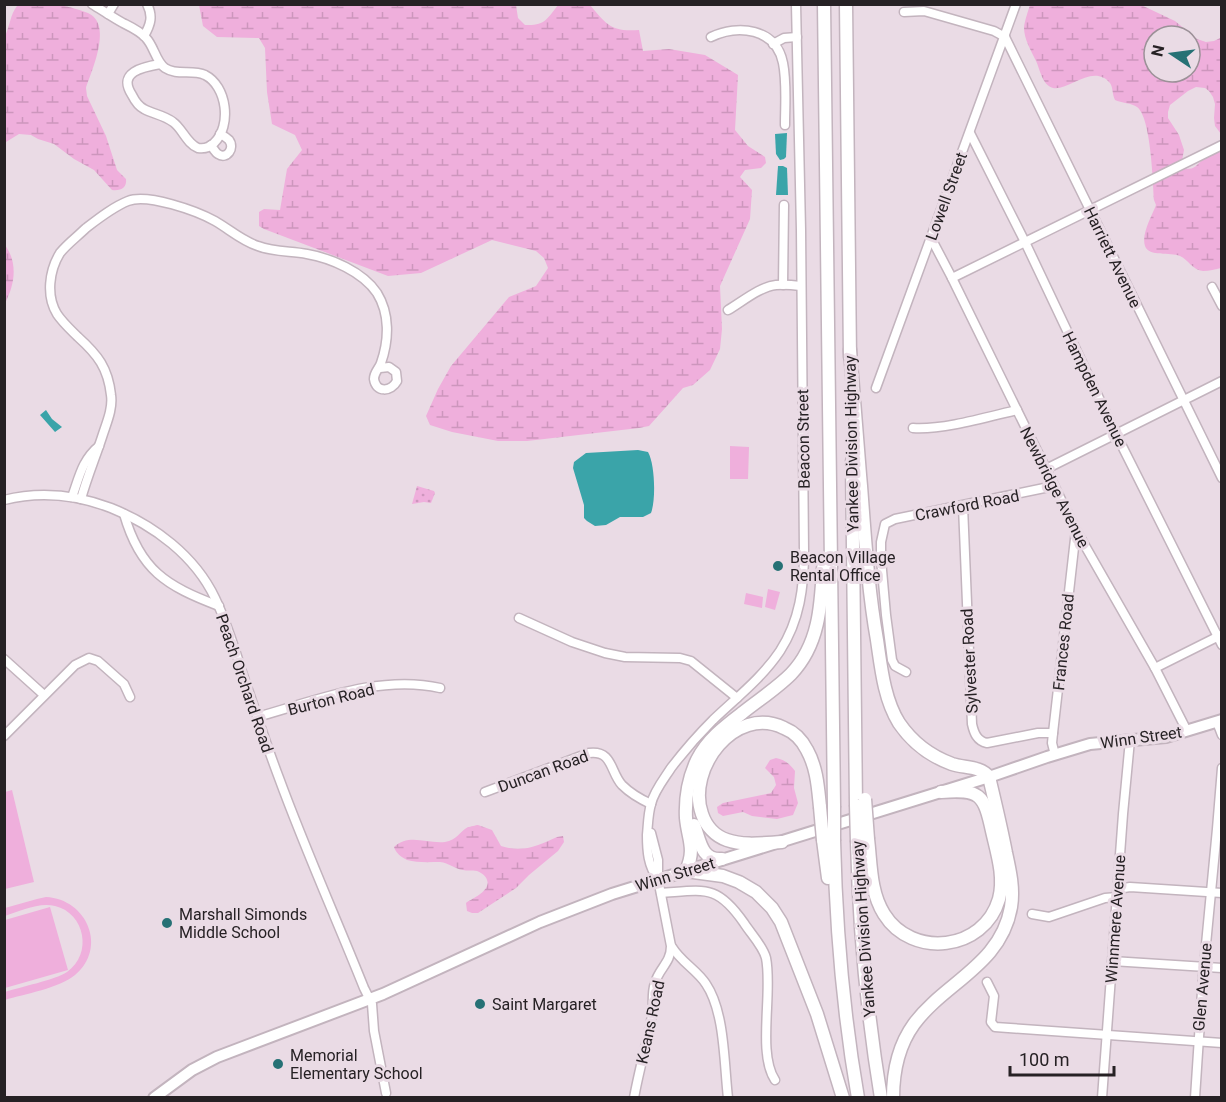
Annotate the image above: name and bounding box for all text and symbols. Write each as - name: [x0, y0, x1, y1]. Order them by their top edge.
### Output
- north arrow: [1142, 24, 1202, 84]
- text: N: [1147, 43, 1168, 58]
- street label: Lowell Street: [922, 150, 971, 243]
- street label: Harriett Avenue: [1080, 204, 1145, 311]
- street label: Hampden Avenue: [1058, 329, 1131, 450]
- street label: Yankee Division Highway: [840, 355, 863, 533]
- street label: Beacon Street: [793, 389, 814, 489]
- street label: Newbridge Avenue: [1016, 424, 1093, 551]
- street label: Crawford Road: [913, 486, 1021, 525]
- place label: Beacon Village Rental Office: [790, 548, 896, 585]
- marker: Beacon Village Rental Office: [771, 559, 785, 573]
- street label: Frances Road: [1049, 593, 1078, 691]
- street label: Sylvester Road: [957, 608, 982, 714]
- street label: Peach Orchard Road: [212, 611, 277, 755]
- street label: Burton Road: [286, 680, 376, 719]
- street label: Winn Street: [1099, 722, 1183, 753]
- street label: Duncan Road: [495, 746, 591, 797]
- street label: Yankee Division Highway: [848, 840, 879, 1018]
- street label: Winn Street: [633, 853, 717, 896]
- street label: Winnmere Avenue: [1102, 854, 1129, 984]
- place label: Marshall Simonds Middle School: [179, 905, 307, 942]
- marker: Marshall Simonds Middle School: [160, 916, 174, 930]
- street label: Glen Avenue: [1189, 942, 1216, 1032]
- street label: Keans Road: [632, 979, 669, 1066]
- place label: Saint Margaret: [492, 995, 597, 1014]
- marker: Saint Margaret: [473, 997, 487, 1011]
- scale bar: [1010, 1039, 1114, 1077]
- place label: Memorial Elementary School: [290, 1046, 423, 1083]
- text: 100 m: [1019, 1049, 1070, 1070]
- marker: Memorial Elementary School: [271, 1057, 285, 1071]

